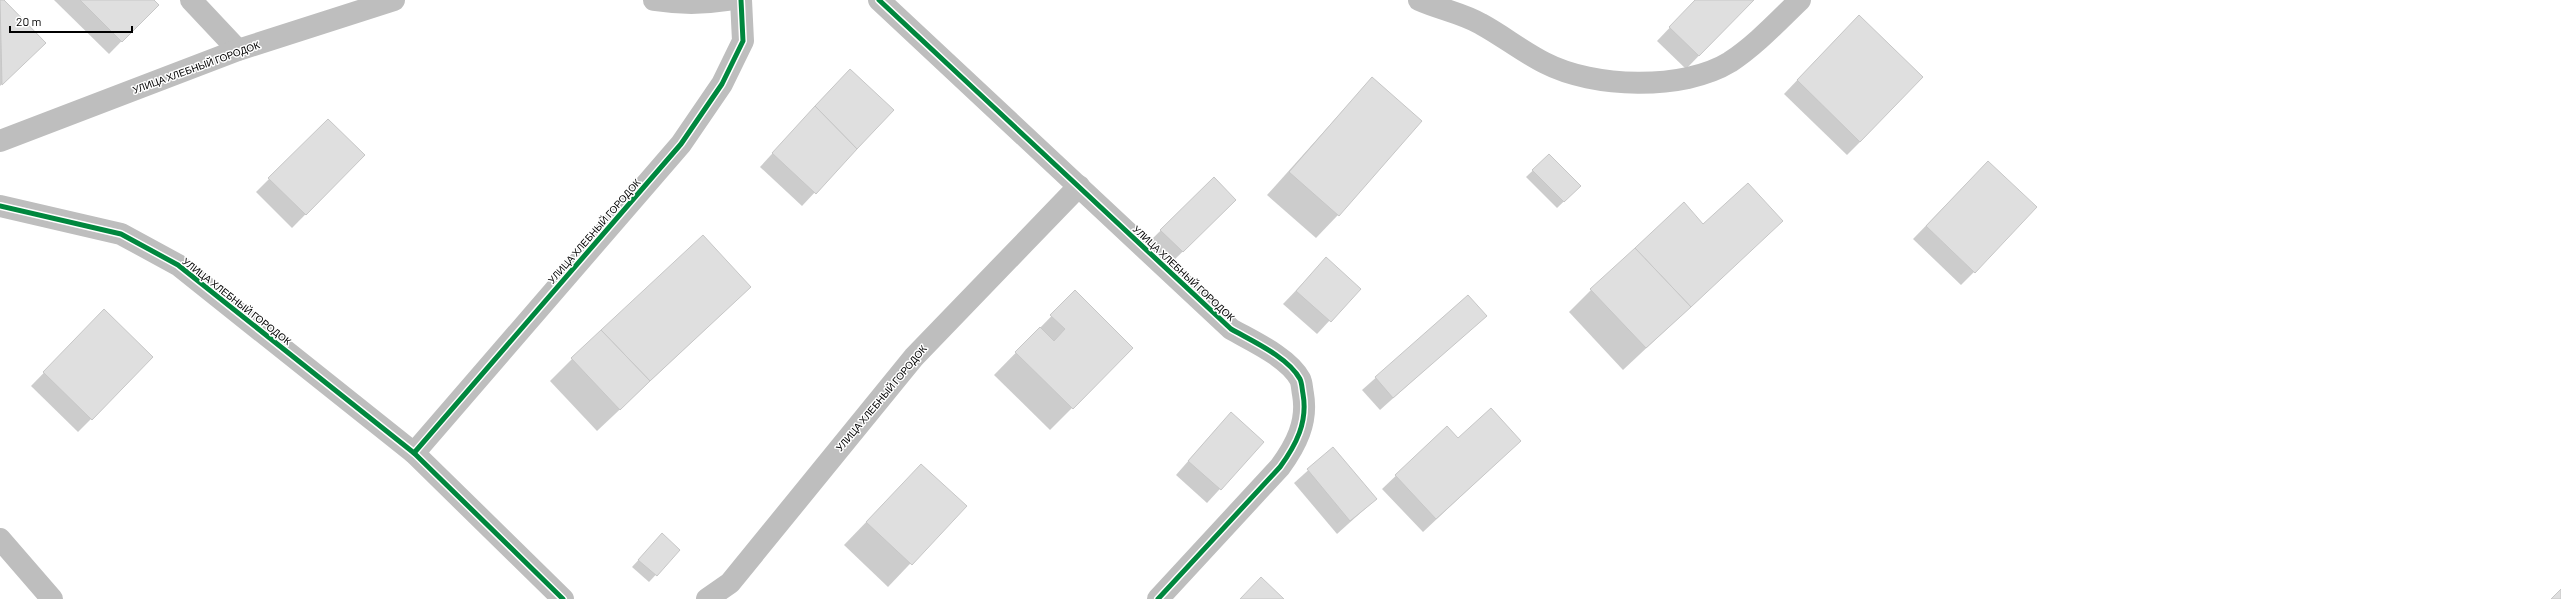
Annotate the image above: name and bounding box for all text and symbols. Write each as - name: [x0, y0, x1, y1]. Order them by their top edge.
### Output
- scale bar: [10, 8, 132, 34]
- text: 20 m: [16, 14, 42, 28]
- street label: УЛИЦА ХЛЕБНЫЙ ГОРОДОК: [131, 38, 261, 96]
- street label: УЛИЦА ХЛЕБНЫЙ ГОРОДОК: [545, 176, 643, 286]
- street label: УЛИЦА ХЛЕБНЫЙ ГОРОДОК: [1131, 223, 1237, 323]
- street label: УЛИЦА ХЛЕБНЫЙ ГОРОДОК: [180, 255, 294, 347]
- street label: УЛИЦА ХЛЕБНЫЙ ГОРОДОК: [833, 342, 929, 453]

